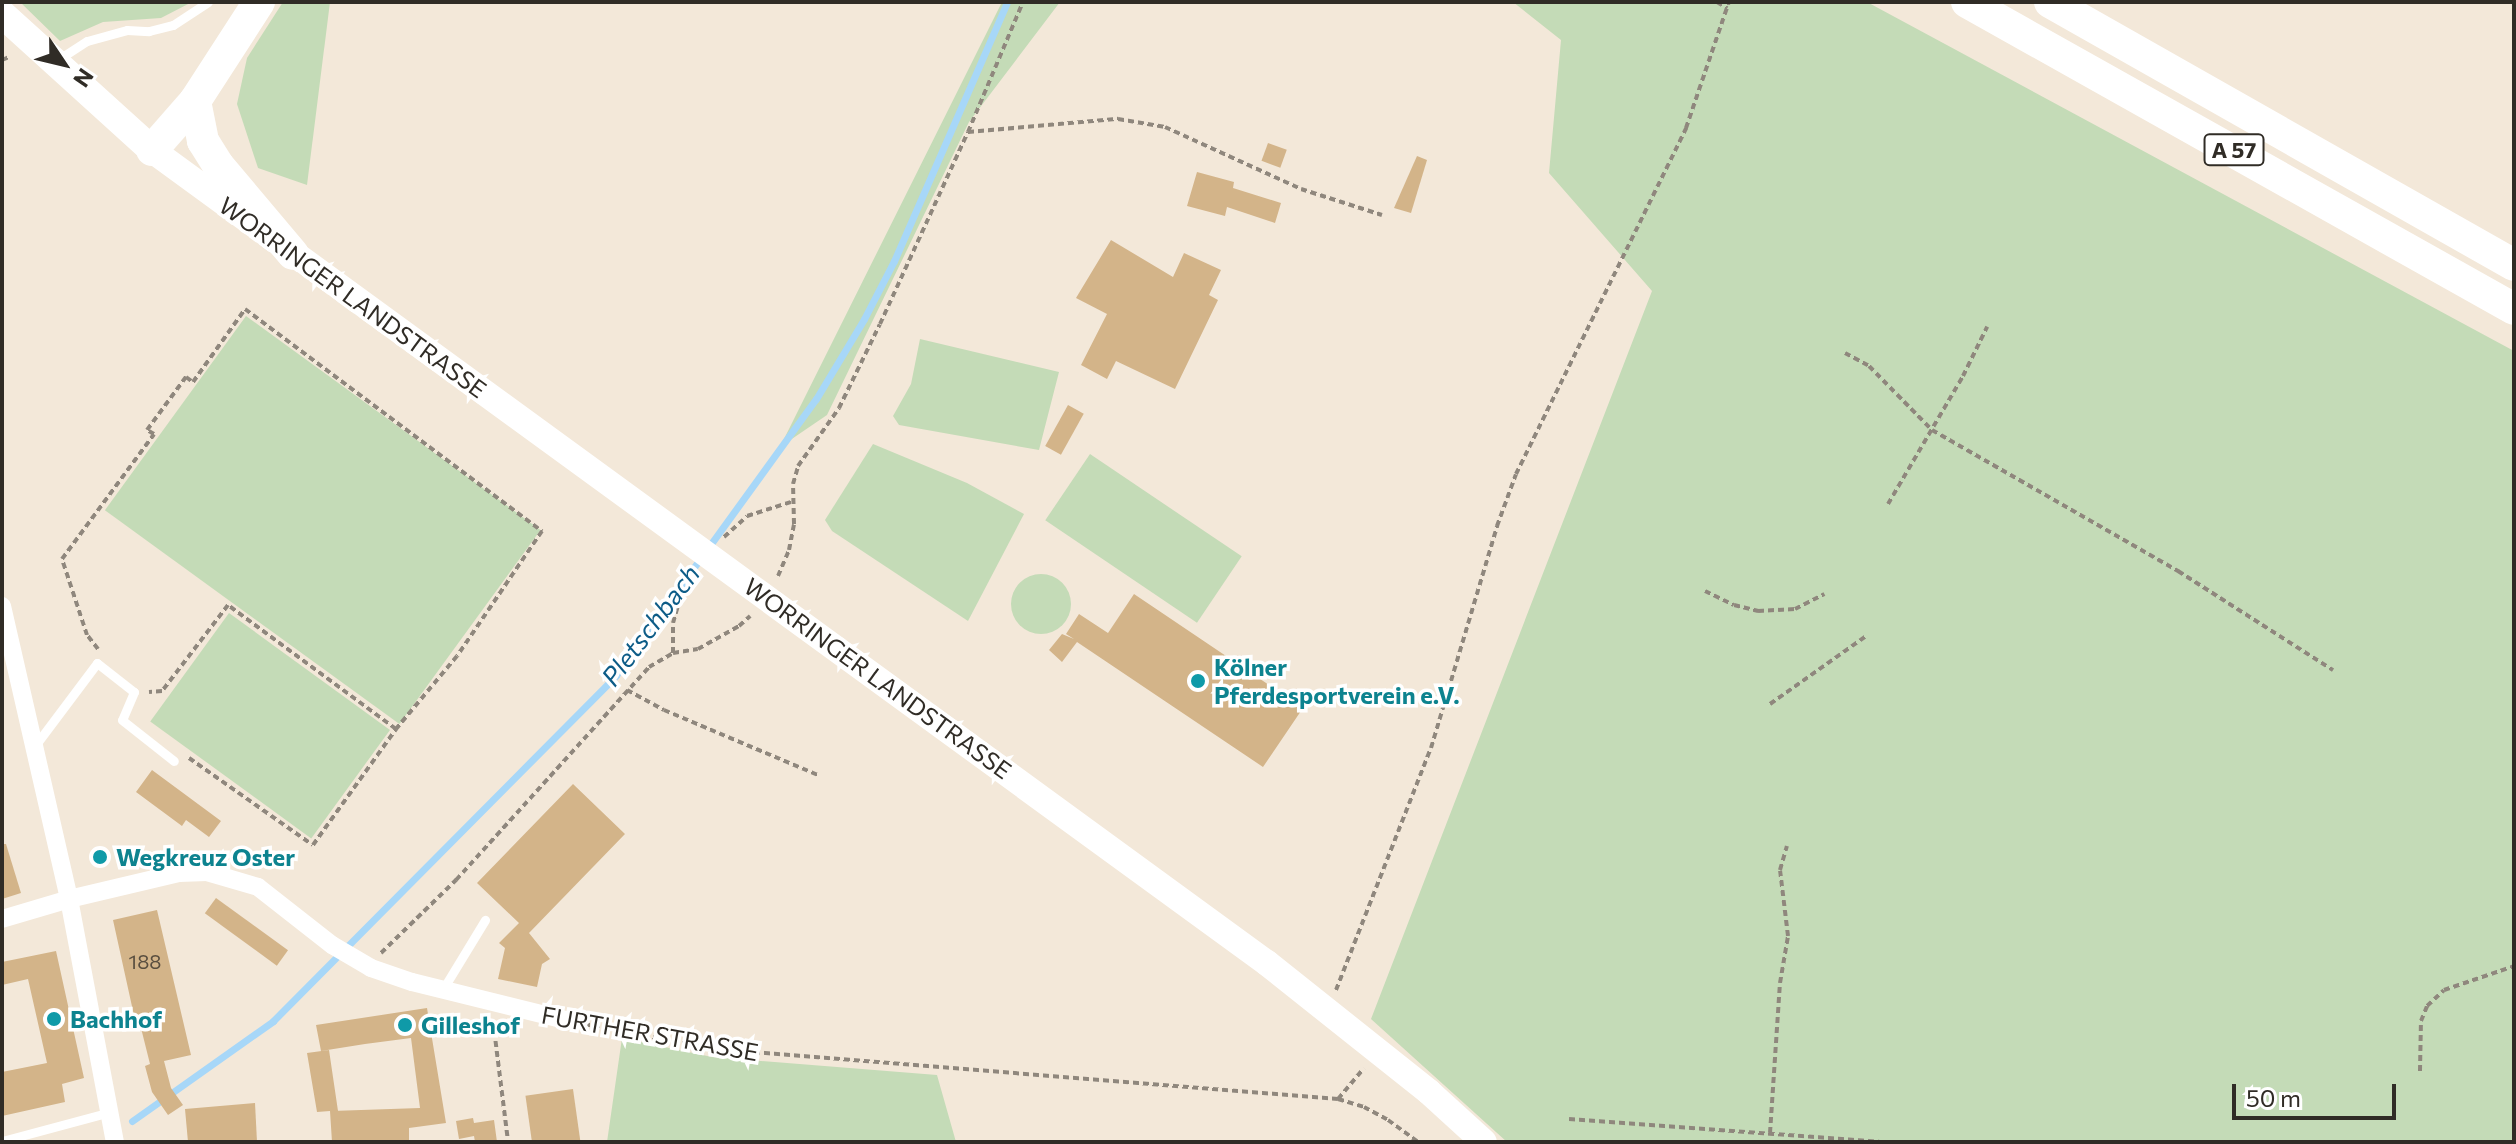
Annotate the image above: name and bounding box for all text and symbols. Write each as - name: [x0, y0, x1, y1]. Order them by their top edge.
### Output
- north arrow: [24, 24, 104, 104]
- text: N: [68, 64, 100, 93]
- road number: A 57: [2202, 132, 2266, 168]
- street label: WORRINGER LANDSTRASSE: [214, 190, 492, 404]
- water label: Pletschbach: [594, 558, 706, 692]
- street label: WORRINGER LANDSTRASSE: [739, 571, 1017, 785]
- place label: Kölner Pferdesportverein e.V.: [1214, 653, 1460, 709]
- marker: Kölner Pferdesportverein e.V.: [1189, 672, 1207, 690]
- place label: Wegkreuz Oster: [116, 843, 295, 871]
- marker: Wegkreuz Oster: [91, 848, 109, 866]
- house number: 188: [129, 949, 161, 973]
- street label: FURTHER STRASSE: [539, 1000, 761, 1066]
- place label: Bachhof: [70, 1005, 162, 1033]
- marker: Bachhof: [45, 1010, 63, 1028]
- place label: Gilleshof: [421, 1011, 520, 1039]
- marker: Gilleshof: [396, 1016, 414, 1034]
- scale bar: [2236, 1068, 2400, 1118]
- text: 50 m: [2246, 1083, 2301, 1112]

